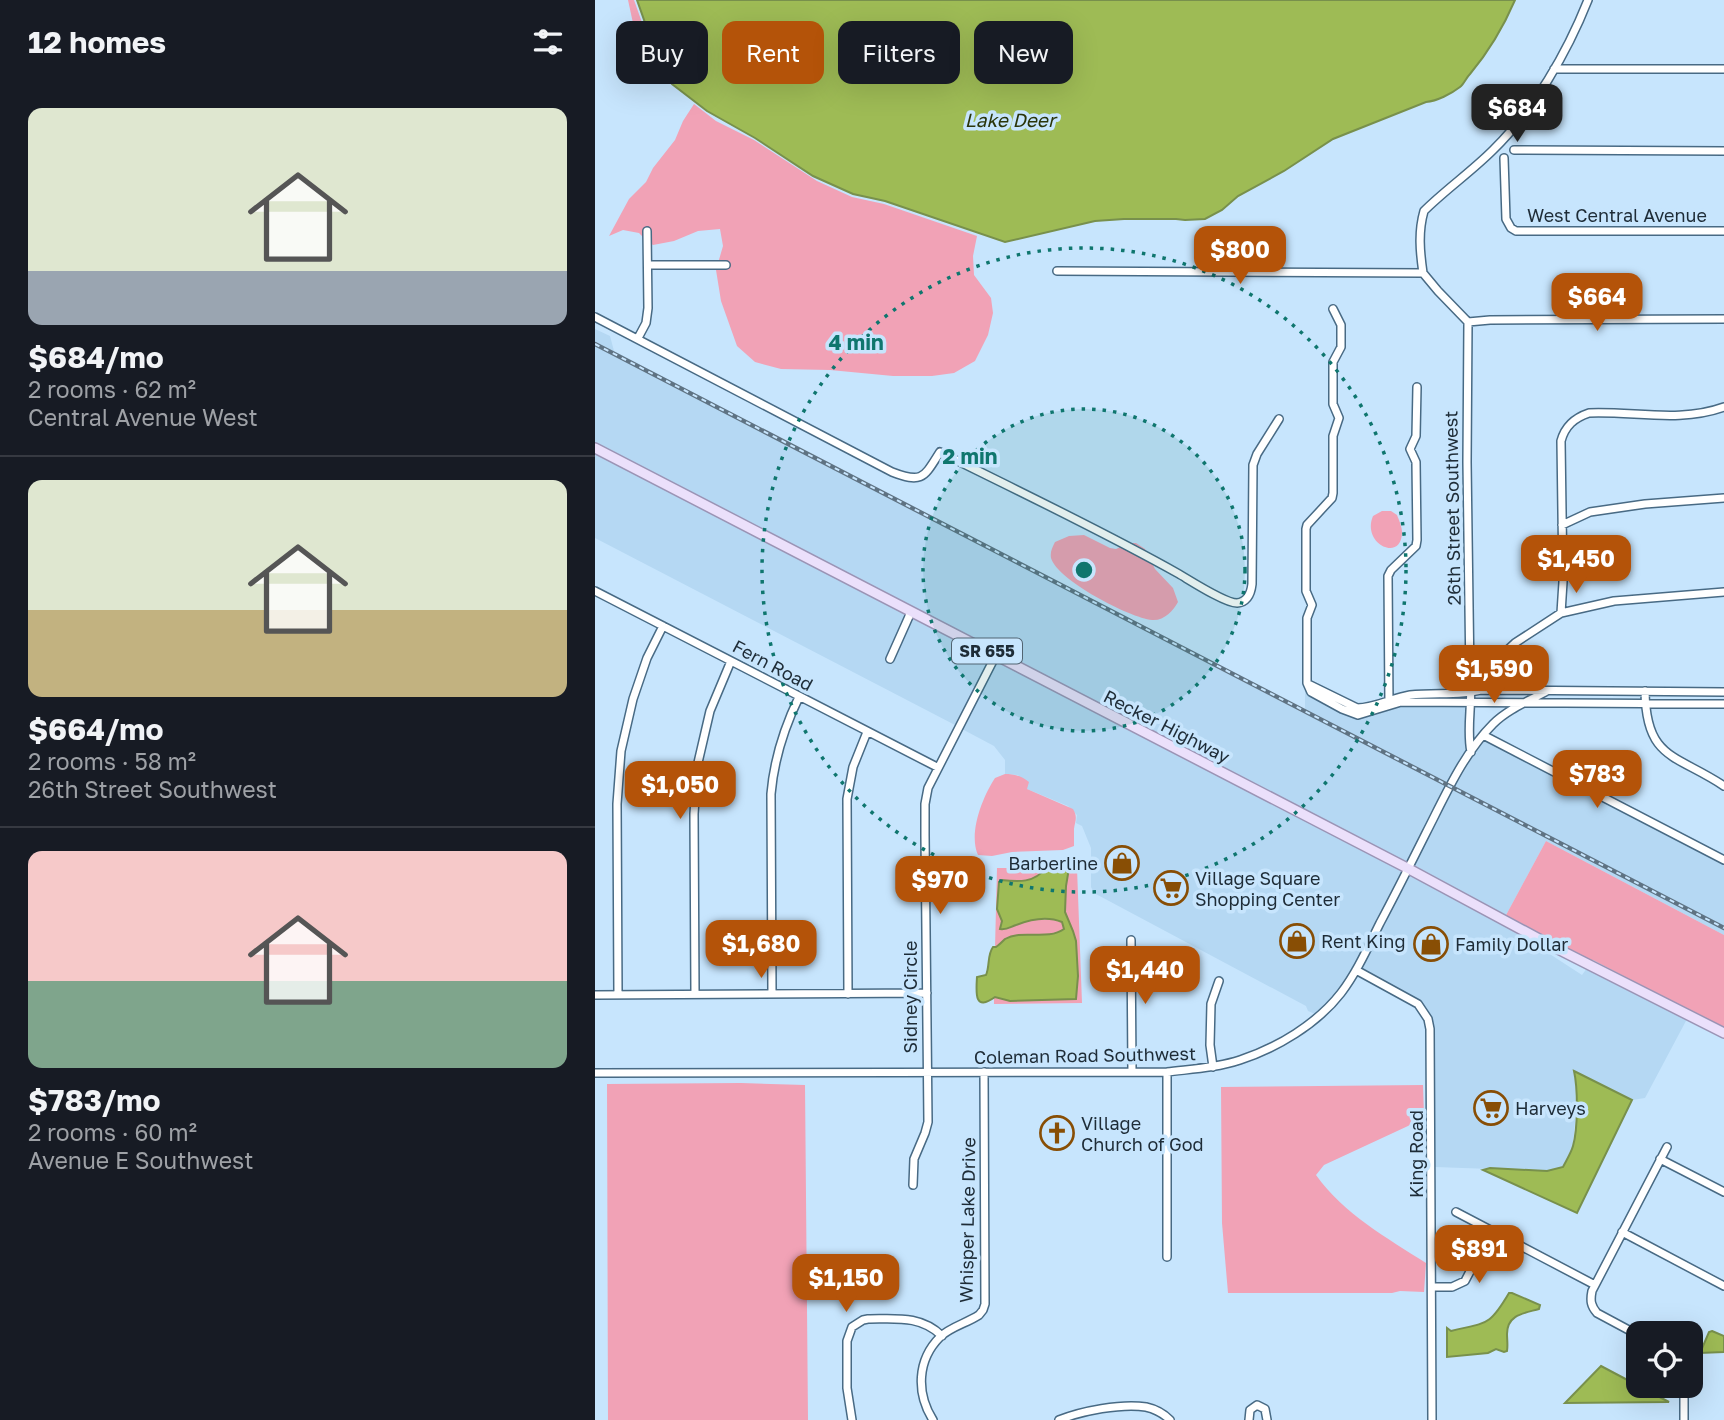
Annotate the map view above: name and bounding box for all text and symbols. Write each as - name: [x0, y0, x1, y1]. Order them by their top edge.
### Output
- chip: Buy: [616, 21, 708, 84]
- chip: Rent: [722, 21, 824, 84]
- chip: Filters: [838, 21, 960, 84]
- chip: New: [974, 21, 1073, 84]
- icon: filters: [529, 23, 567, 61]
- text: 12 homes: [28, 24, 166, 60]
- pin: $684: [1476, 85, 1558, 144]
- text: $684: [1487, 93, 1547, 121]
- water label: Lake Deer: [965, 108, 1058, 131]
- icon: home: [235, 154, 361, 280]
- street label: West Central Avenue: [1527, 204, 1707, 226]
- pin: $800: [1199, 226, 1281, 286]
- text: $800: [1210, 235, 1270, 263]
- pin: $664: [1556, 274, 1638, 333]
- text: $664: [1568, 282, 1627, 310]
- text: 4 min: [828, 329, 884, 355]
- text: $684/mo: [28, 339, 164, 375]
- text: 2 rooms · 62 m²: [28, 375, 196, 403]
- text: Central Avenue West: [28, 403, 258, 431]
- street label: 26th Street Southwest: [1439, 410, 1465, 606]
- text: 2 min: [943, 443, 997, 469]
- icon: home: [235, 526, 361, 652]
- pin: $1,450: [1519, 536, 1633, 595]
- text: $1,450: [1537, 544, 1615, 572]
- centre of rings: [1072, 558, 1096, 582]
- street label: Fern Road: [729, 635, 817, 695]
- road number: SR 655: [952, 638, 1022, 664]
- pin: $1,590: [1437, 646, 1551, 705]
- text: $1,590: [1455, 654, 1533, 682]
- street label: Recker Highway: [1100, 685, 1234, 767]
- text: $664/mo: [28, 711, 164, 747]
- text: 2 rooms · 58 m²: [28, 747, 196, 775]
- pin: $783: [1556, 750, 1638, 810]
- text: $783: [1569, 759, 1625, 787]
- pin: $1,050: [623, 762, 737, 821]
- text: $1,050: [641, 770, 719, 798]
- text: 26th Street Southwest: [28, 775, 277, 803]
- shop icon: Barberline: [1103, 844, 1141, 882]
- place label: Barberline: [1008, 852, 1098, 874]
- pin: $970: [899, 856, 981, 916]
- text: $970: [911, 865, 969, 893]
- place label: Village Square Shopping Center: [1195, 867, 1340, 910]
- supermarket icon: Village Square Shopping Center: [1152, 869, 1190, 907]
- icon: home: [235, 897, 361, 1023]
- pin: $1,680: [704, 920, 818, 980]
- shop icon: Rent King: [1278, 922, 1316, 960]
- shop icon: Family Dollar: [1412, 925, 1450, 963]
- text: $1,680: [722, 929, 800, 957]
- place label: Rent King: [1321, 930, 1405, 952]
- place label: Family Dollar: [1455, 933, 1568, 955]
- street label: Sidney Circle: [899, 941, 921, 1053]
- pin: $1,440: [1088, 946, 1202, 1006]
- text: $1,440: [1106, 955, 1184, 983]
- street label: Coleman Road Southwest: [974, 1042, 1196, 1068]
- text: $783/mo: [28, 1082, 161, 1118]
- supermarket icon: Harveys: [1472, 1089, 1510, 1127]
- place label: Harveys: [1515, 1097, 1586, 1119]
- street label: King Road: [1405, 1110, 1427, 1198]
- place label: Village Church of God: [1081, 1112, 1204, 1155]
- church icon: Village Church of God: [1038, 1114, 1076, 1152]
- text: 2 rooms · 60 m²: [28, 1118, 197, 1146]
- street label: Whisper Lake Drive: [955, 1137, 979, 1303]
- text: Avenue E Southwest: [28, 1146, 253, 1174]
- pin: $891: [1438, 1226, 1520, 1285]
- text: $891: [1451, 1234, 1507, 1262]
- pin: $1,150: [789, 1254, 903, 1314]
- text: $1,150: [808, 1263, 884, 1291]
- map controls: [1626, 1321, 1703, 1398]
- button: locate: [1626, 1321, 1703, 1398]

